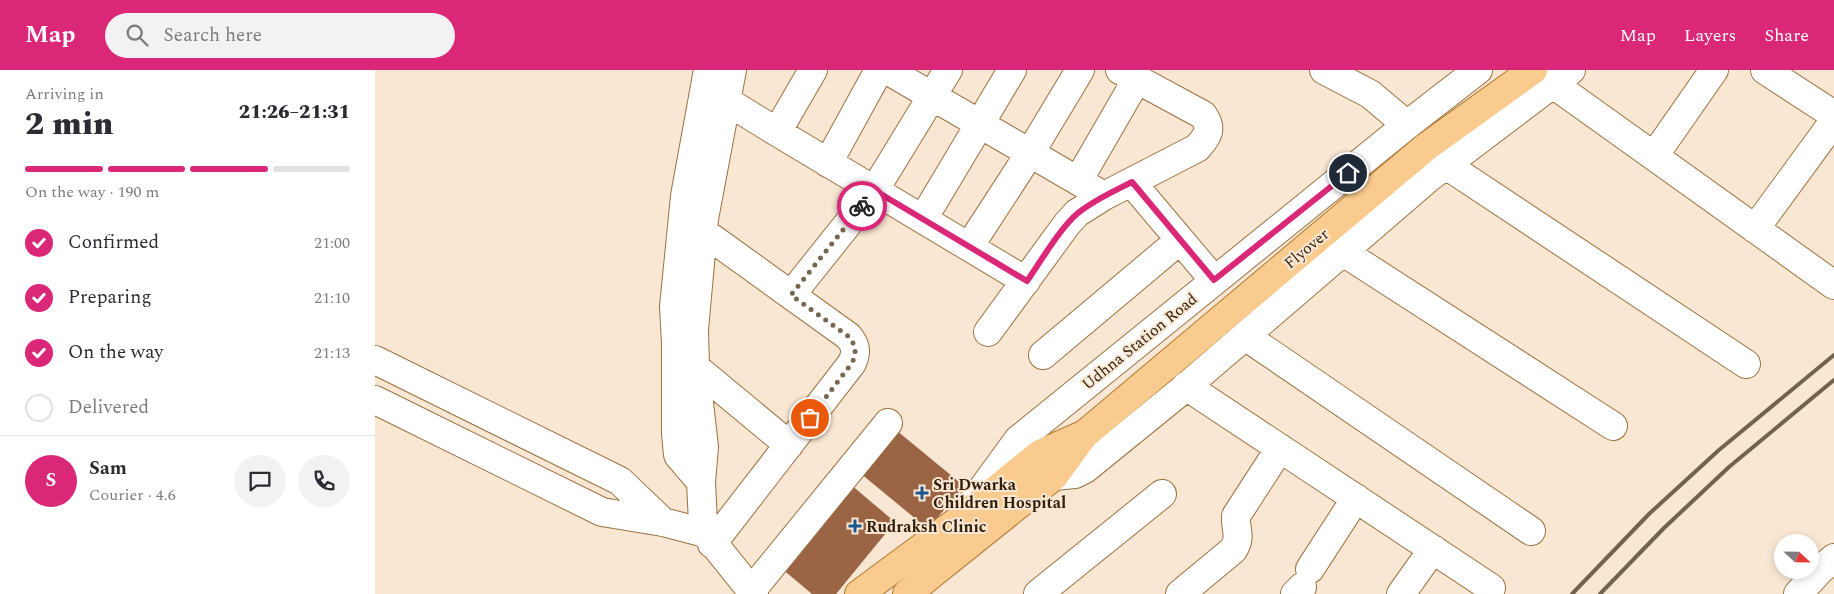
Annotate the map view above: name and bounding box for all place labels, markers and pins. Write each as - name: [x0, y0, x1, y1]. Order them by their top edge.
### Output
- pin: [1327, 152, 1369, 194]
- pin: [789, 397, 831, 439]
- place label: Sri Dwarka Children Hospital: [933, 473, 1066, 515]
- marker: Sri Dwarka Children Hospital: [915, 486, 929, 500]
- place label: Rudraksh Clinic: [866, 515, 987, 539]
- marker: Rudraksh Clinic: [848, 519, 862, 533]

